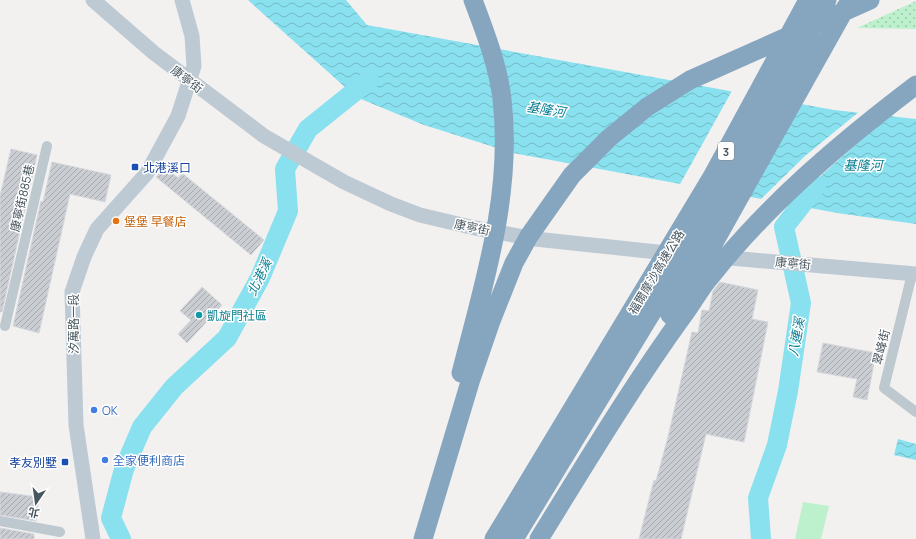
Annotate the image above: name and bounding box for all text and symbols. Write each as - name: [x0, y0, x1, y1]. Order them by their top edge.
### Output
- street label: 康寧街: [168, 61, 206, 97]
- water label: 基隆河: [525, 97, 570, 121]
- road number: 3: [718, 142, 734, 160]
- water label: 基隆河: [843, 156, 885, 174]
- place label: 北港溪口: [143, 159, 191, 176]
- marker: 北港溪口: [130, 162, 140, 172]
- street label: 康寧街885巷: [6, 163, 38, 233]
- place label: 堡堡 早餐店: [124, 213, 186, 230]
- street label: 康寧街: [453, 215, 491, 239]
- marker: 堡堡 早餐店: [111, 216, 121, 226]
- street label: 福爾摩沙高速公路: [624, 226, 688, 318]
- street label: 康寧街: [774, 253, 812, 273]
- water label: 北港溪: [242, 254, 277, 298]
- street label: 汐萬路一段: [65, 294, 82, 354]
- place label: 凱旋門社區: [207, 307, 267, 324]
- marker: 凱旋門社區: [194, 310, 204, 320]
- water label: 八連溪: [784, 314, 809, 358]
- street label: 翠峰街: [868, 327, 894, 367]
- place label: OK: [102, 402, 119, 419]
- marker: OK: [89, 405, 99, 415]
- place label: 全家便利商店: [113, 452, 185, 469]
- place label: 孝友別墅: [9, 454, 57, 471]
- marker: 全家便利商店: [100, 455, 110, 465]
- marker: 孝友別墅: [60, 457, 70, 467]
- north arrow: [16, 483, 56, 523]
- text: 北: [27, 505, 41, 522]

